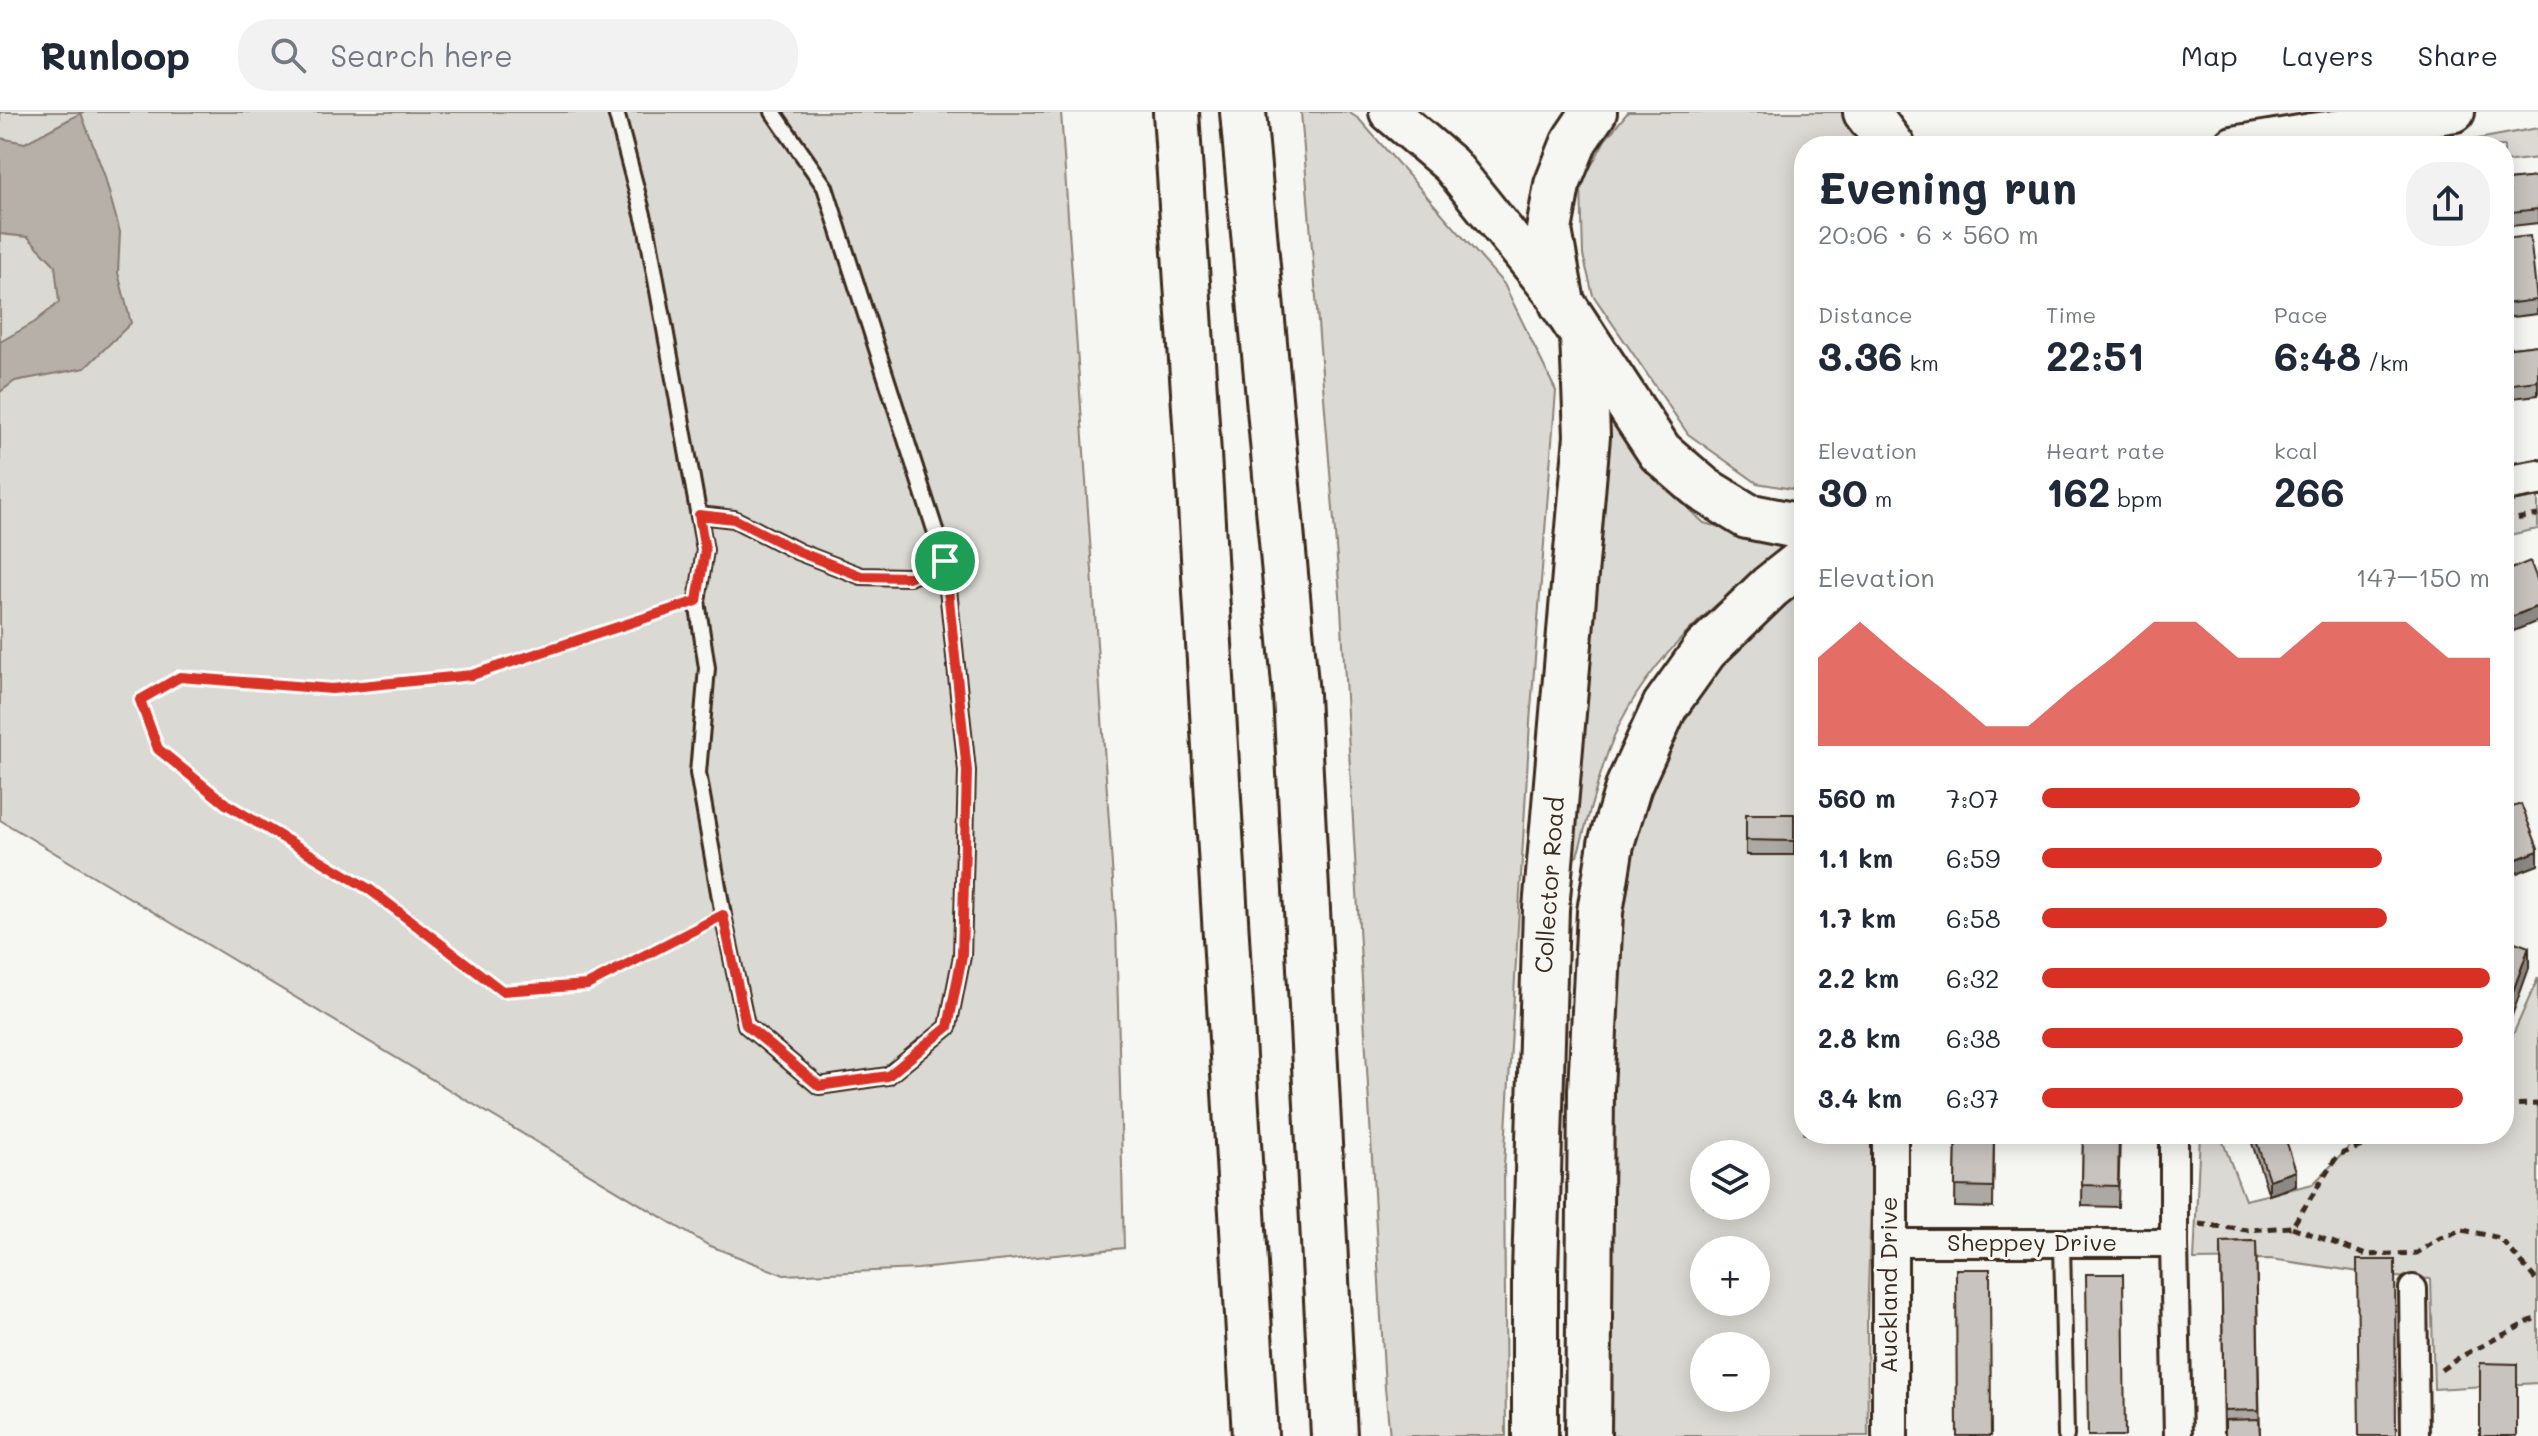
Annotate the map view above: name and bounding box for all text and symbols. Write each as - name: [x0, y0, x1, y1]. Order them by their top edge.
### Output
- search box: [238, 19, 798, 91]
- text: Runloop: [40, 30, 190, 80]
- icon: search: [266, 33, 310, 77]
- text: Search here: [330, 35, 513, 75]
- text: Map: [2181, 37, 2238, 73]
- text: Layers: [2282, 37, 2374, 73]
- text: Share: [2418, 37, 2498, 73]
- text: Evening run: [1818, 158, 2077, 215]
- button: share: [2406, 162, 2490, 246]
- text: 20:06 · 6 × 560 m: [1818, 217, 2039, 251]
- text: Distance: [1818, 300, 1913, 329]
- text: Time: [2046, 300, 2096, 329]
- text: Pace: [2274, 300, 2328, 329]
- text: 3.36: [1818, 329, 1903, 381]
- text: 22:51: [2046, 329, 2144, 381]
- text: 6:48: [2274, 329, 2361, 381]
- text: km: [1903, 348, 1939, 377]
- text: /km: [2361, 348, 2409, 377]
- text: Elevation: [1818, 436, 1917, 465]
- text: Heart rate: [2046, 436, 2165, 465]
- text: kcal: [2274, 436, 2318, 465]
- text: 30: [1818, 465, 1868, 517]
- text: 162: [2046, 465, 2110, 517]
- text: 266: [2274, 465, 2345, 517]
- text: m: [1868, 484, 1892, 513]
- text: bpm: [2110, 484, 2162, 513]
- pin: [911, 527, 979, 595]
- icon: arrive: [923, 539, 967, 583]
- text: Elevation: [1818, 560, 1935, 594]
- text: 147–150 m: [2356, 560, 2490, 594]
- text: 560 m: [1818, 781, 1896, 815]
- text: 7:07: [1946, 781, 1999, 815]
- street label: Collector Road: [1527, 796, 1570, 974]
- text: 1.1 km: [1818, 841, 1893, 875]
- text: 6:59: [1946, 841, 2000, 875]
- text: 1.7 km: [1818, 901, 1896, 935]
- text: 6:58: [1946, 901, 2001, 935]
- text: 2.2 km: [1818, 961, 1899, 995]
- text: 6:32: [1946, 961, 1999, 995]
- text: 2.8 km: [1818, 1021, 1901, 1055]
- text: 6:38: [1946, 1021, 2001, 1055]
- text: 3.4 km: [1818, 1081, 1902, 1115]
- text: 6:37: [1946, 1081, 1999, 1115]
- map controls: [1690, 1140, 1770, 1412]
- button: layers: [1690, 1140, 1770, 1220]
- street label: Auckland Drive: [1872, 1196, 1903, 1374]
- street label: Sheppey Drive: [1947, 1226, 2117, 1257]
- button: +: [1690, 1236, 1770, 1316]
- button: −: [1690, 1332, 1770, 1412]

